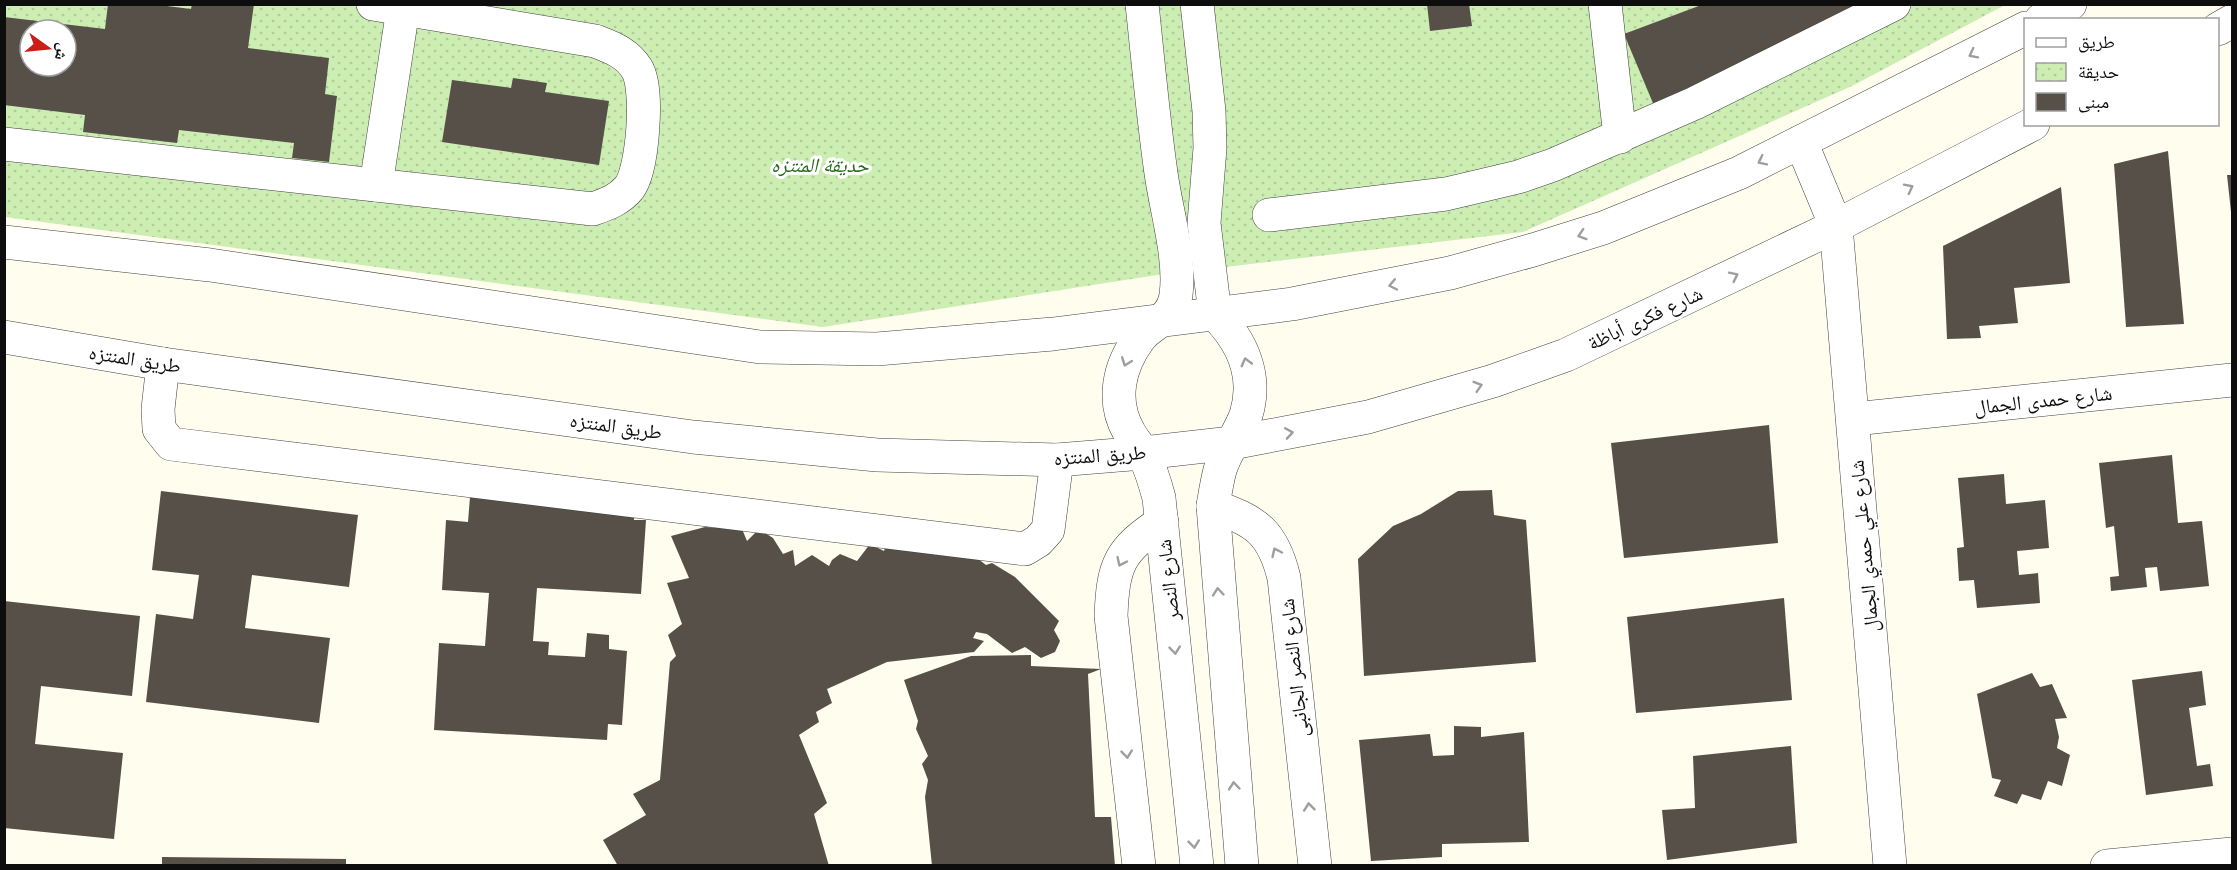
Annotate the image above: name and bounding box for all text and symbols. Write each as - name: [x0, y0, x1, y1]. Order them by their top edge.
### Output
- north arrow: [18, 18, 78, 78]
- legend: [2024, 18, 2219, 126]
- text: طريق: [2078, 30, 2115, 53]
- text: ش: [51, 41, 74, 63]
- one-way arrow: [1969, 47, 1980, 58]
- text: حديقة: [2078, 60, 2119, 83]
- text: مبنى: [2078, 90, 2109, 113]
- park label: حديقة المنتزه: [771, 152, 869, 177]
- one-way arrow: [1757, 154, 1768, 166]
- one-way arrow: [1902, 184, 1913, 196]
- one-way arrow: [1577, 228, 1588, 240]
- one-way arrow: [1728, 271, 1739, 283]
- one-way arrow: [1389, 278, 1399, 291]
- street label: شارع فكرى أباظة: [1583, 280, 1707, 356]
- street label: طريق المنتزه: [87, 339, 183, 378]
- one-way arrow: [1121, 355, 1133, 366]
- one-way arrow: [1241, 358, 1253, 368]
- street label: شارع حمدى الجمال: [1973, 380, 2113, 420]
- one-way arrow: [1472, 381, 1483, 393]
- street label: طريق المنتزه: [568, 407, 664, 444]
- one-way arrow: [1284, 427, 1294, 440]
- street label: طريق المنتزه: [1053, 439, 1147, 470]
- street label: شارع علي حمدي الجمال: [1844, 458, 1888, 633]
- street label: شارع النصر: [1151, 538, 1185, 623]
- one-way arrow: [1271, 548, 1283, 559]
- one-way arrow: [1116, 556, 1128, 567]
- one-way arrow: [1212, 588, 1225, 597]
- street label: شارع النصر الجانبى: [1274, 597, 1314, 739]
- one-way arrow: [1168, 646, 1181, 655]
- one-way arrow: [1120, 750, 1133, 759]
- one-way arrow: [1228, 782, 1241, 791]
- one-way arrow: [1303, 803, 1315, 812]
- one-way arrow: [1187, 840, 1200, 849]

